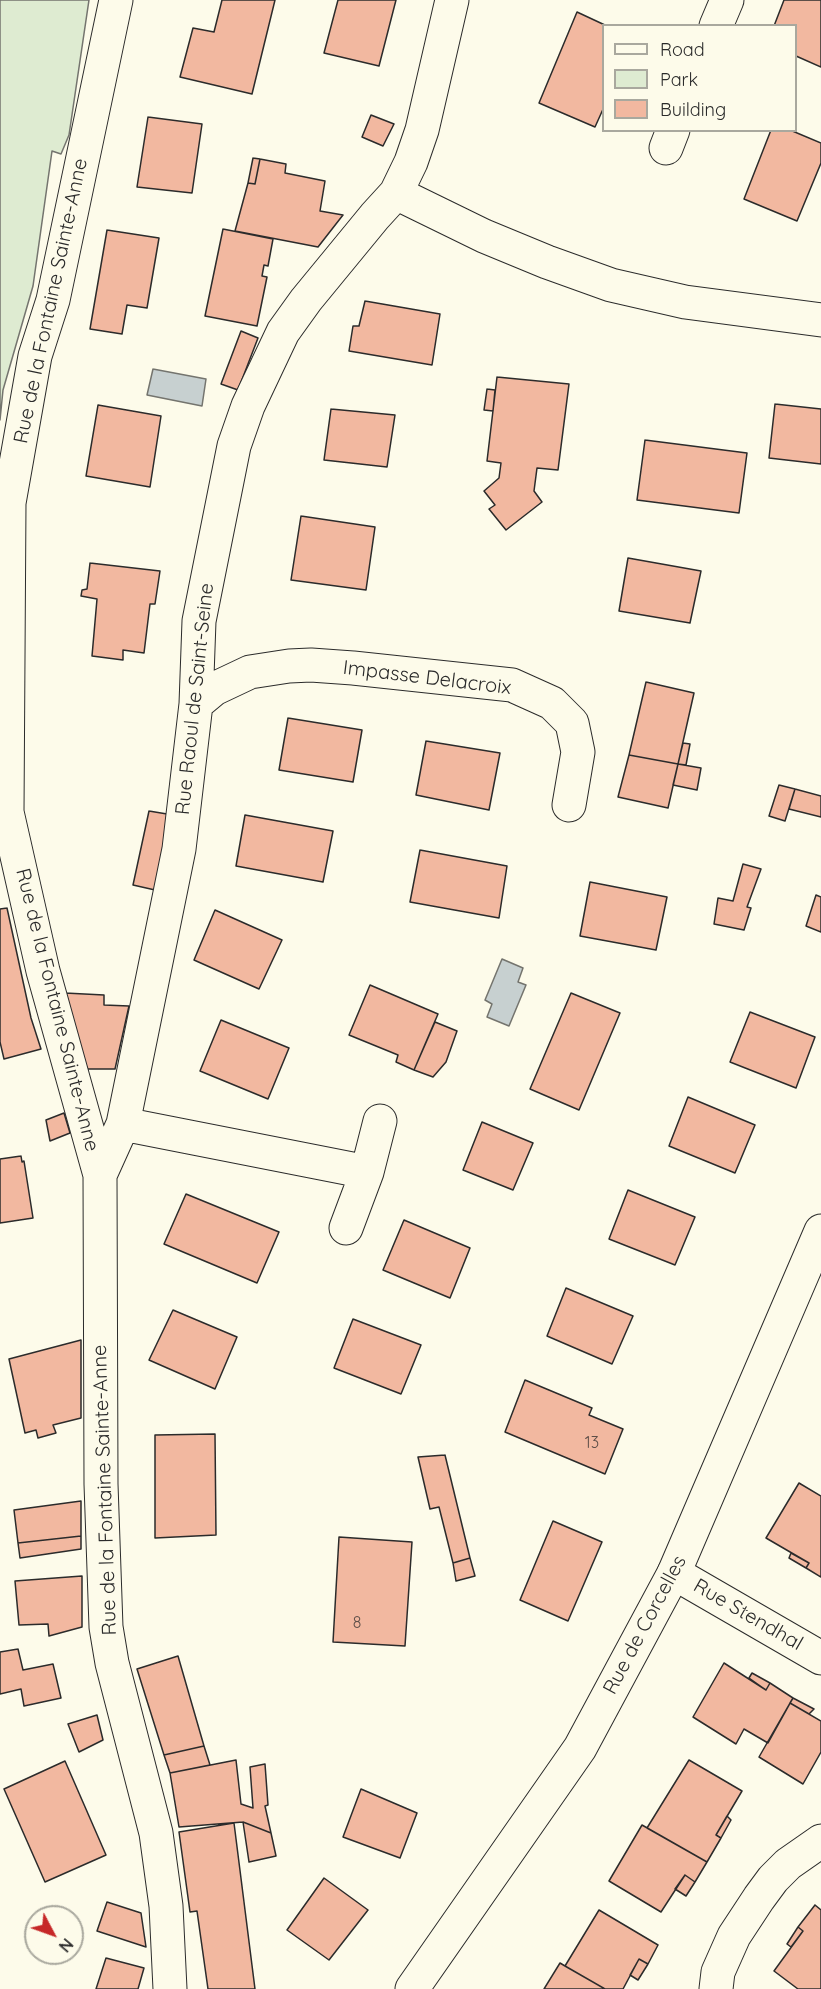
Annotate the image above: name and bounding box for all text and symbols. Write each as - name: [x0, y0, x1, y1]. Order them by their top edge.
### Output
- legend: [602, 24, 797, 132]
- text: Road: [660, 38, 705, 61]
- text: Park: [660, 68, 698, 91]
- text: Building: [660, 98, 726, 121]
- street label: Rue de la Fontaine Sainte-Anne: [9, 156, 93, 446]
- street label: Rue Raoul de Saint-Seine: [171, 582, 219, 816]
- street label: Impasse Delacroix: [342, 656, 512, 700]
- street label: Rue de la Fontaine Sainte-Anne: [10, 866, 104, 1154]
- street label: Rue de la Fontaine Sainte-Anne: [88, 1344, 122, 1636]
- house number: 13: [585, 1433, 599, 1453]
- street label: Rue de Corcelles: [598, 1551, 692, 1699]
- street label: Rue Stendhal: [689, 1574, 807, 1656]
- house number: 8: [353, 1613, 361, 1633]
- north arrow: [24, 1905, 84, 1965]
- text: N: [55, 1934, 77, 1956]

